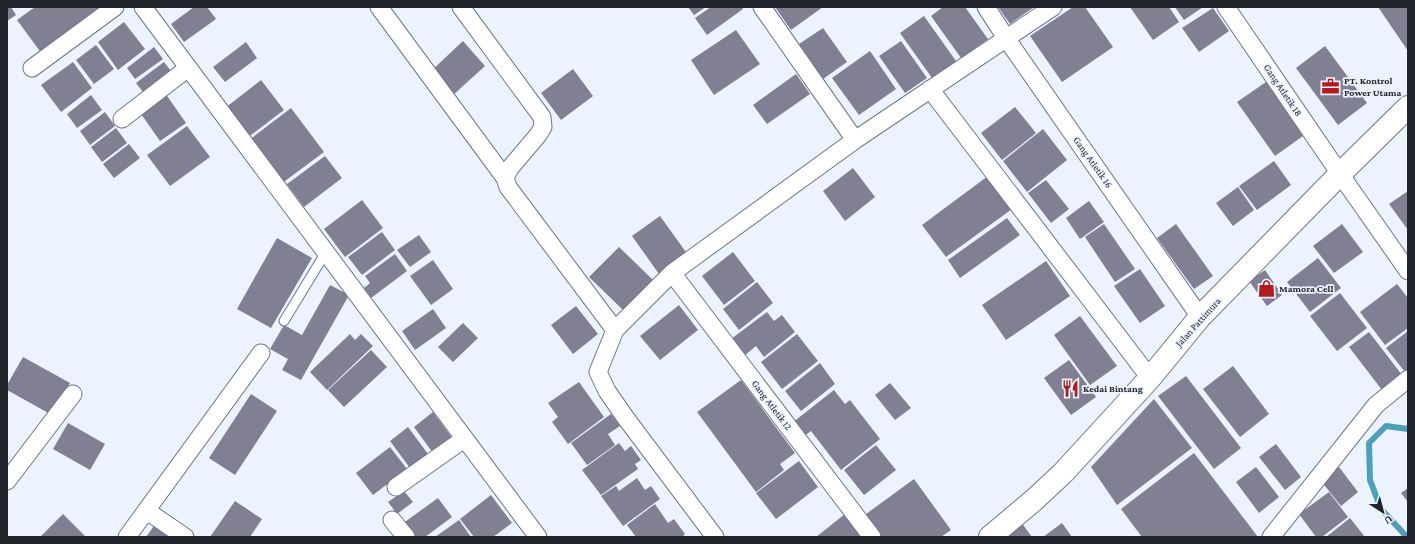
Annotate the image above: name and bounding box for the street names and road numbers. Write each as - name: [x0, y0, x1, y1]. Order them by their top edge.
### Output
- street label: Gang Atletik 18: [1262, 62, 1304, 118]
- street label: Gang Atletik 16: [1071, 134, 1115, 190]
- street label: Jalan Pattimura: [1172, 295, 1223, 350]
- street label: Gang Atletik 12: [750, 378, 794, 432]

